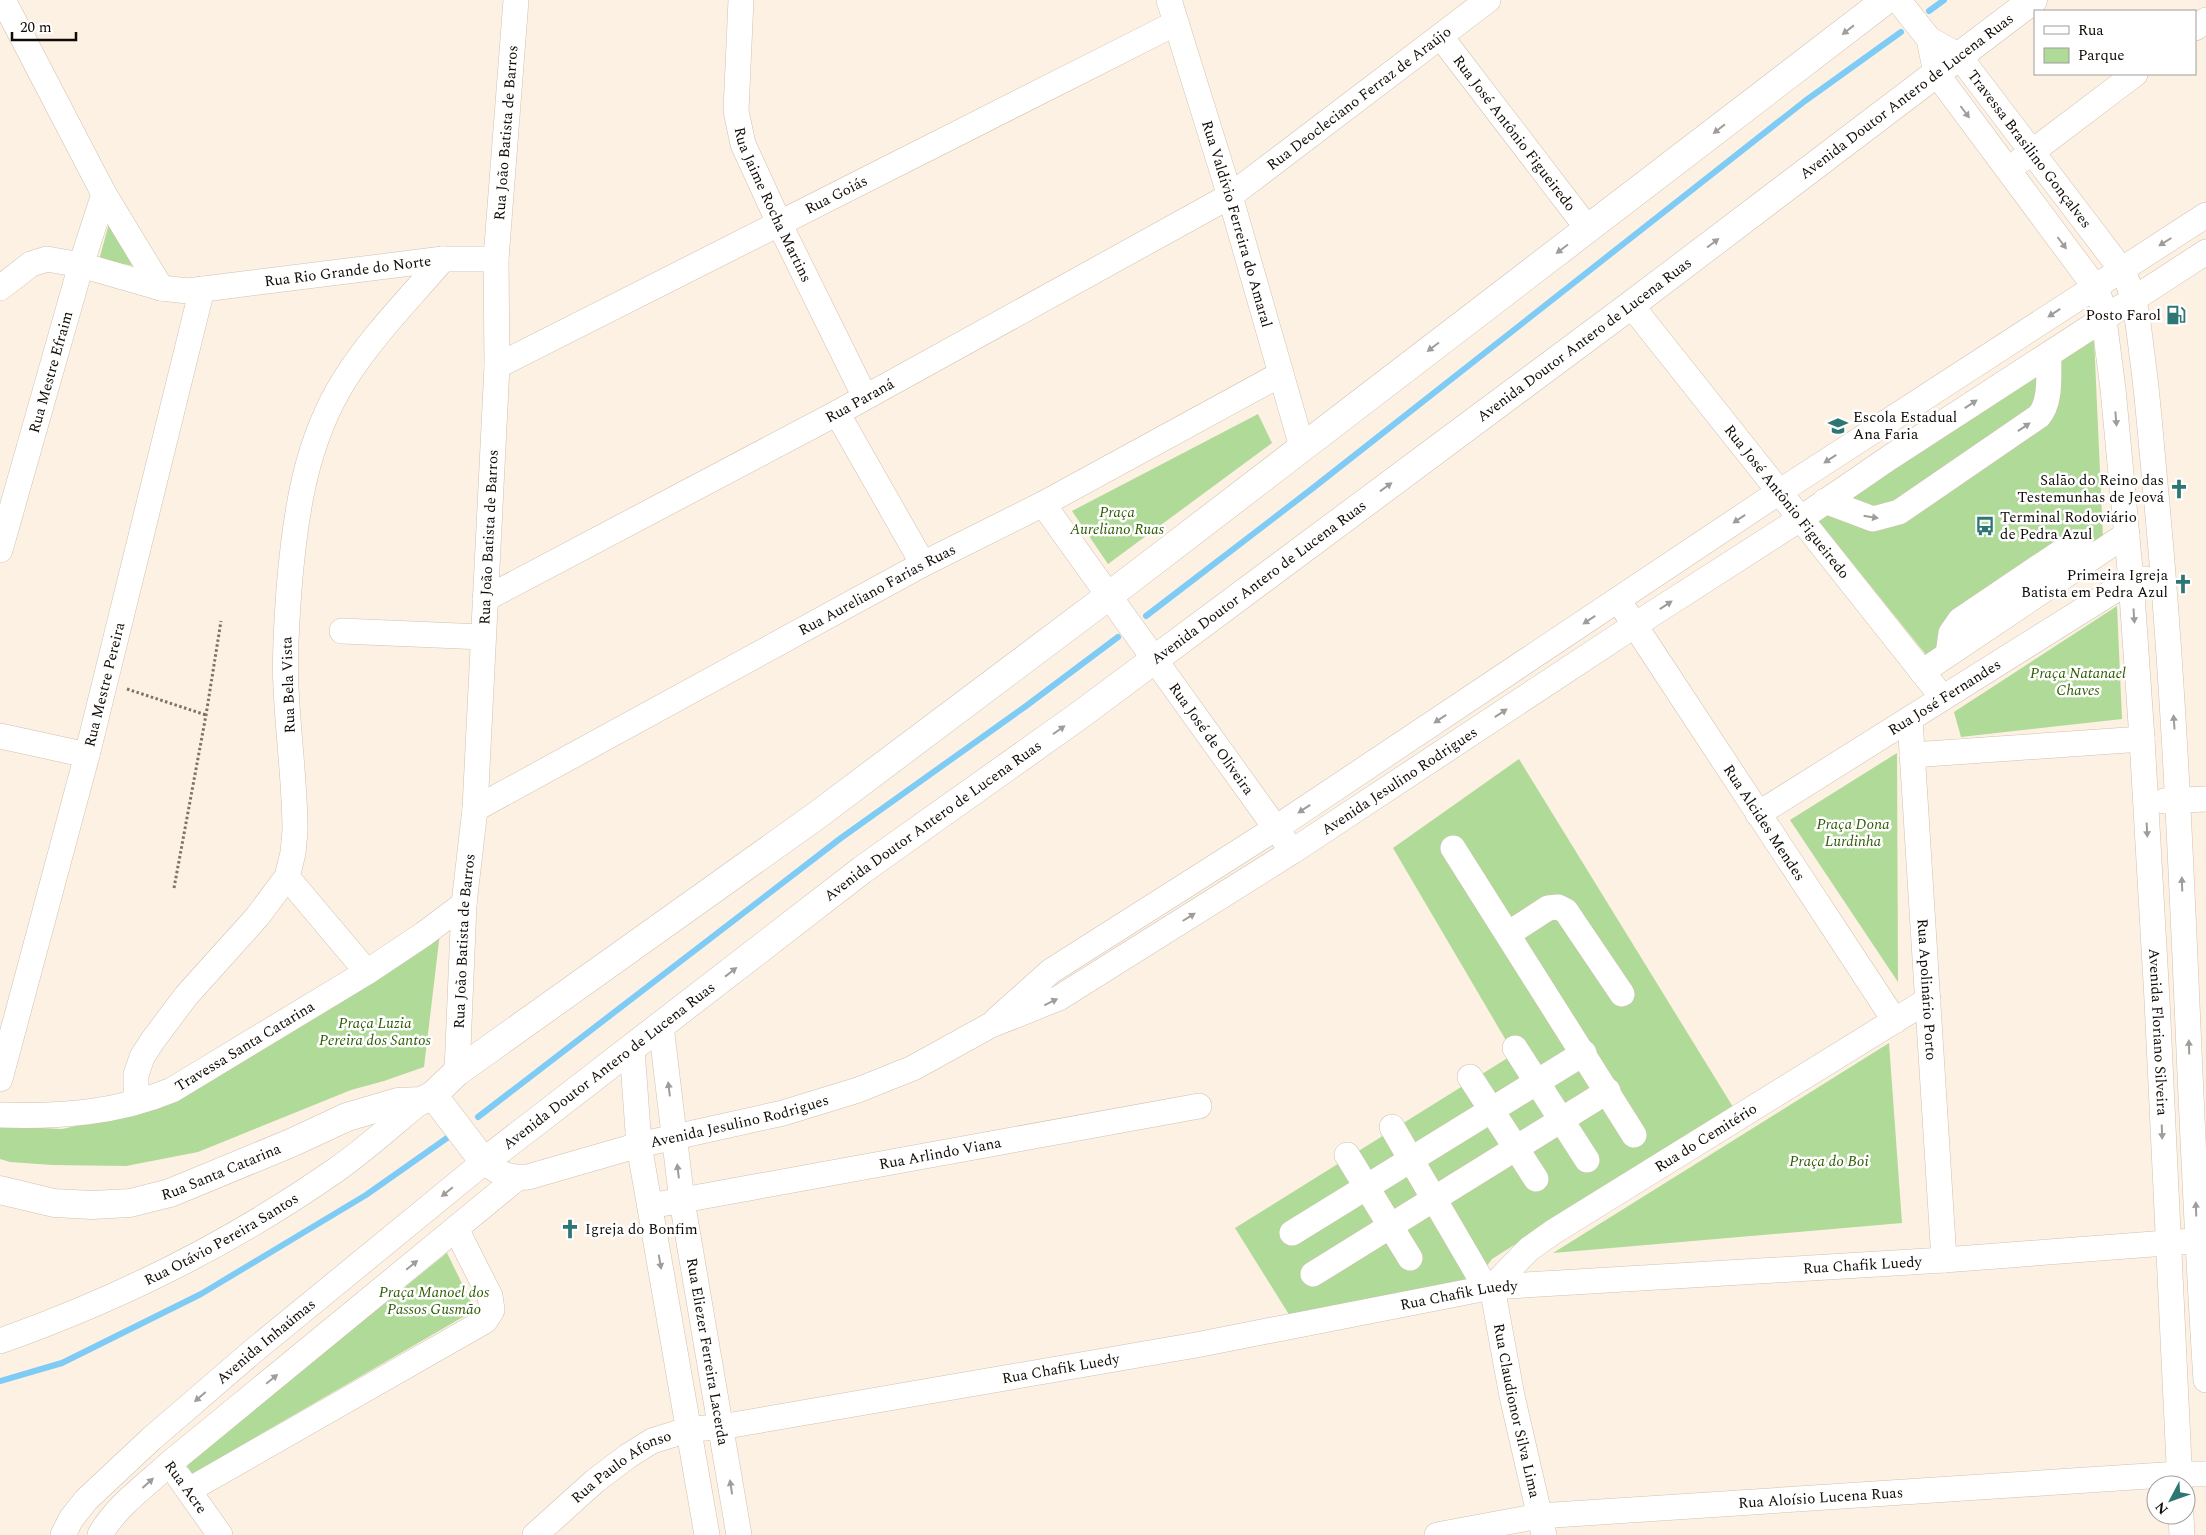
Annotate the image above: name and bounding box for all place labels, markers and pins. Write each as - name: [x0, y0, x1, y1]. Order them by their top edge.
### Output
- place label: Posto Farol: [2085, 304, 2161, 327]
- fuel station icon: Posto Farol: [2165, 304, 2187, 326]
- place label: Escola Estadual Ana Faria: [1853, 406, 1957, 446]
- school or university icon: Escola Estadual Ana Faria: [1827, 415, 1849, 437]
- place label: Salão do Reino das Testemunhas de Jeová: [2017, 469, 2165, 509]
- church icon: Salão do Reino das Testemunhas de Jeová: [2168, 478, 2190, 500]
- place label: Terminal Rodoviário de Pedra Azul: [2000, 506, 2137, 546]
- bus stop icon: Terminal Rodoviário de Pedra Azul: [1974, 515, 1996, 537]
- place label: Primeira Igreja Batista em Pedra Azul: [2021, 564, 2169, 604]
- church icon: Primeira Igreja Batista em Pedra Azul: [2172, 573, 2194, 595]
- church icon: Igreja do Bonfim: [559, 1218, 581, 1240]
- place label: Igreja do Bonfim: [585, 1218, 698, 1241]

